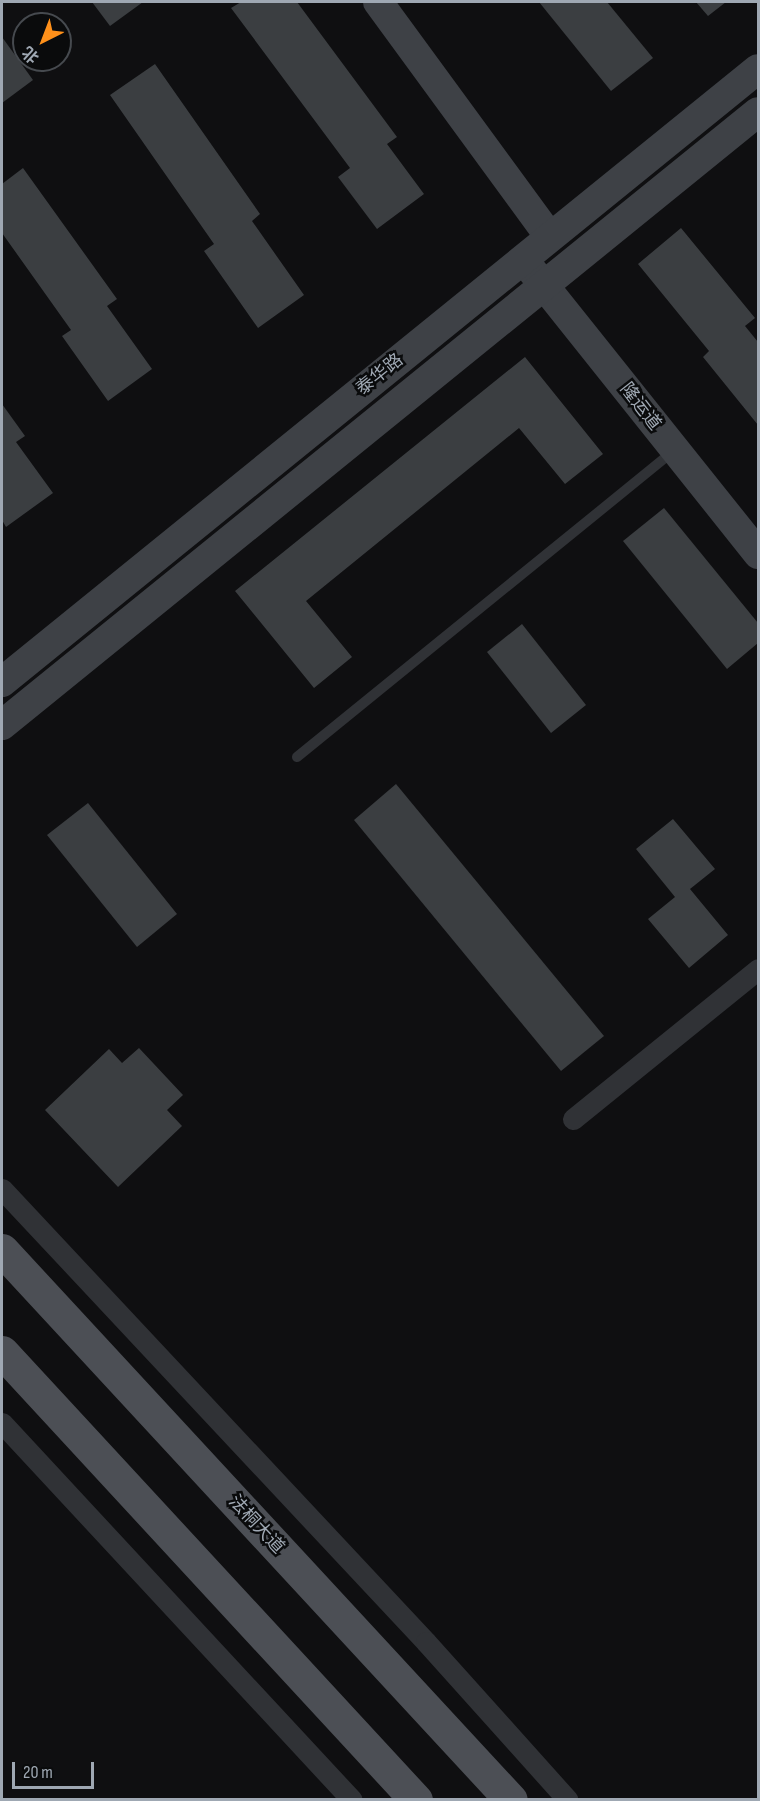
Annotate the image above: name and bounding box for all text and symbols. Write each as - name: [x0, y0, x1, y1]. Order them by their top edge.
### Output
- north arrow: [12, 12, 72, 72]
- text: 北: [19, 42, 43, 67]
- street label: 泰华路: [352, 350, 408, 400]
- street label: 隆运道: [615, 379, 665, 435]
- street label: 法桐大道: [224, 1491, 288, 1559]
- scale bar: [15, 1750, 98, 1788]
- text: 20 m: [23, 1762, 53, 1783]

